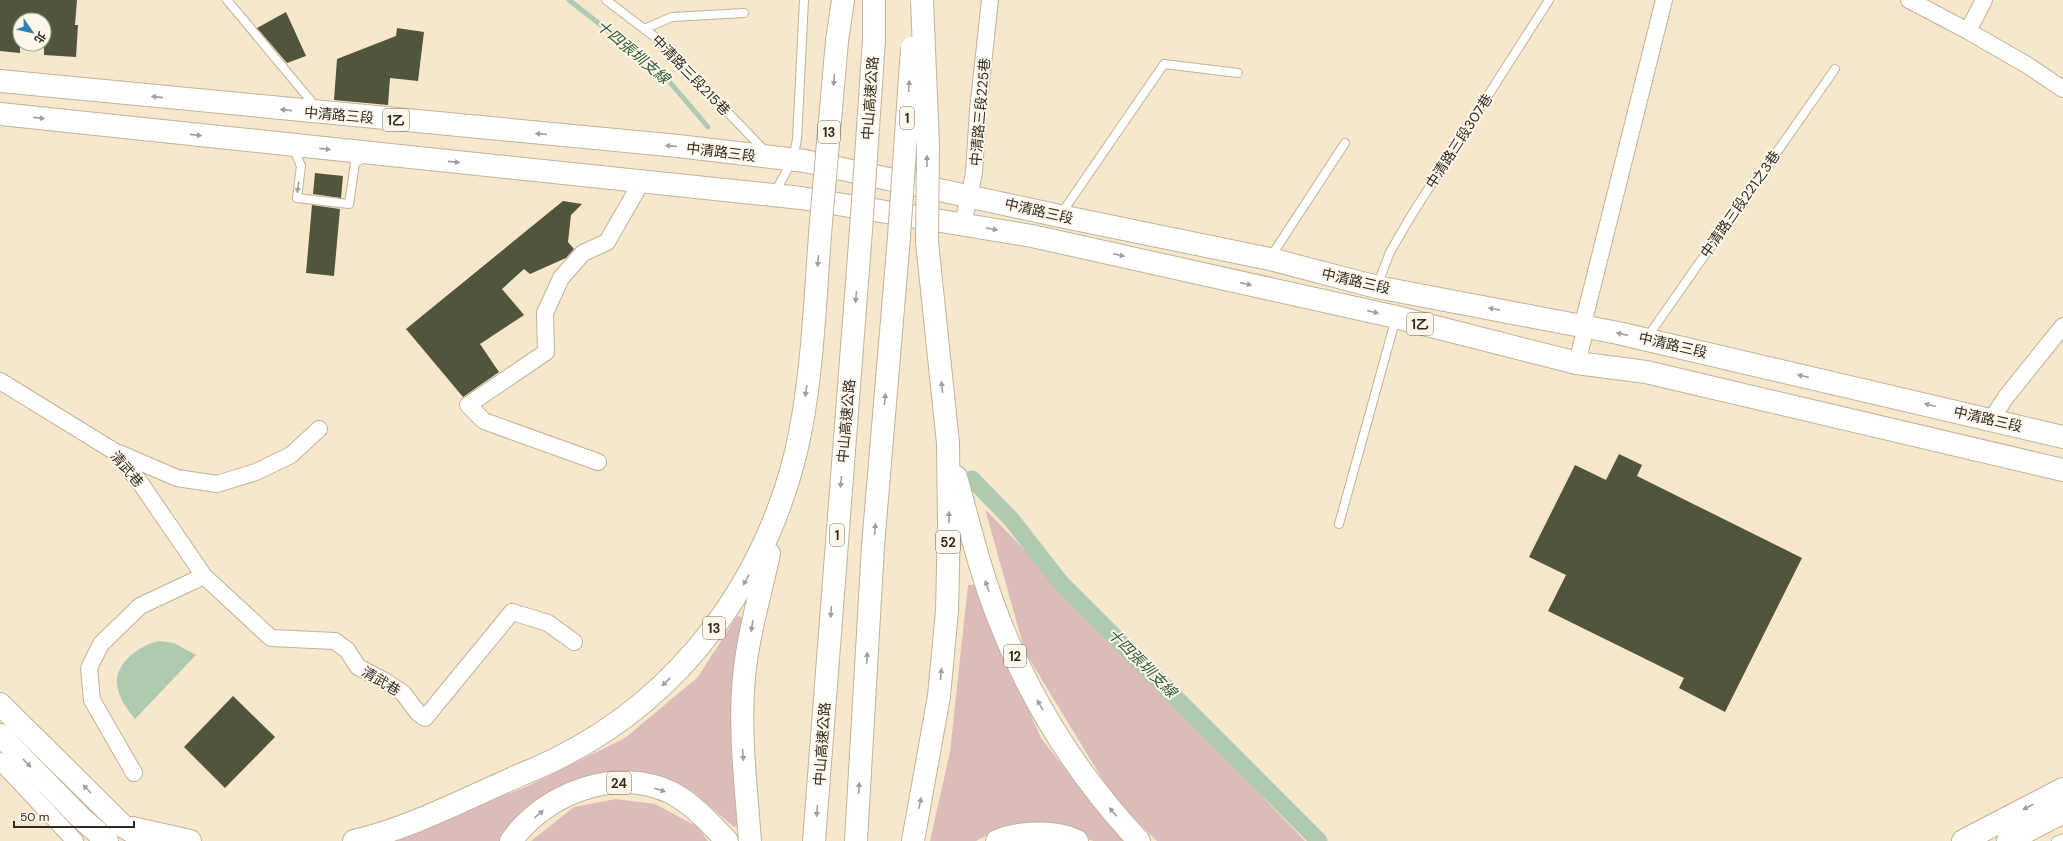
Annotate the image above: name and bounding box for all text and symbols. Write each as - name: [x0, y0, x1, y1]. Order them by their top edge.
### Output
- north arrow: [12, 12, 52, 52]
- water label: 十四張圳支線: [592, 15, 675, 90]
- text: 北: [31, 29, 49, 46]
- street label: 中清路三段215巷: [648, 31, 734, 119]
- street label: 中山高速公路: [858, 55, 882, 141]
- street label: 中清路三段225巷: [966, 57, 994, 167]
- one-way arrow: [831, 74, 837, 86]
- one-way arrow: [906, 80, 913, 92]
- street label: 中清路三段307巷: [1422, 90, 1496, 192]
- one-way arrow: [151, 94, 163, 100]
- street label: 中清路三段: [303, 103, 375, 127]
- one-way arrow: [280, 107, 292, 113]
- road number: 1: [900, 107, 914, 129]
- road number: 1乙: [383, 109, 409, 131]
- one-way arrow: [33, 115, 45, 121]
- road number: 13: [818, 121, 840, 143]
- one-way arrow: [535, 131, 547, 137]
- one-way arrow: [190, 132, 202, 138]
- street label: 中清路三段: [685, 139, 757, 165]
- one-way arrow: [664, 142, 677, 149]
- one-way arrow: [319, 145, 331, 152]
- street label: 中清路三段221之3巷: [1696, 147, 1784, 261]
- one-way arrow: [924, 154, 930, 167]
- one-way arrow: [448, 159, 460, 165]
- one-way arrow: [295, 181, 301, 193]
- street label: 中清路三段: [1003, 194, 1075, 228]
- one-way arrow: [986, 227, 998, 233]
- one-way arrow: [1113, 253, 1125, 259]
- one-way arrow: [815, 255, 821, 267]
- street label: 中清路三段: [1320, 264, 1392, 298]
- one-way arrow: [1240, 281, 1252, 287]
- one-way arrow: [853, 291, 859, 303]
- one-way arrow: [1488, 305, 1501, 311]
- one-way arrow: [1367, 310, 1379, 316]
- road number: 1乙: [1407, 313, 1433, 335]
- street label: 中清路三段: [1637, 328, 1709, 362]
- one-way arrow: [1616, 330, 1628, 336]
- one-way arrow: [1797, 372, 1809, 378]
- street label: 中山高速公路: [833, 378, 859, 464]
- one-way arrow: [939, 381, 945, 393]
- one-way arrow: [803, 385, 809, 397]
- one-way arrow: [882, 393, 889, 405]
- one-way arrow: [1924, 402, 1936, 408]
- street label: 中清路三段: [1952, 402, 2024, 436]
- street label: 清武巷: [107, 447, 147, 491]
- one-way arrow: [838, 476, 845, 488]
- one-way arrow: [946, 510, 952, 523]
- one-way arrow: [871, 523, 878, 535]
- road number: 1: [830, 524, 844, 546]
- road number: 52: [936, 531, 960, 553]
- one-way arrow: [742, 574, 749, 586]
- one-way arrow: [984, 580, 990, 592]
- one-way arrow: [828, 606, 835, 618]
- road number: 13: [703, 617, 725, 639]
- one-way arrow: [749, 620, 755, 632]
- water label: 十四張圳支線: [1103, 624, 1182, 703]
- road number: 12: [1004, 645, 1026, 667]
- one-way arrow: [863, 652, 870, 664]
- street label: 清武巷: [358, 662, 404, 700]
- one-way arrow: [938, 668, 944, 680]
- one-way arrow: [661, 677, 671, 687]
- one-way arrow: [1036, 699, 1043, 711]
- street label: 中山高速公路: [810, 701, 834, 787]
- one-way arrow: [740, 749, 746, 761]
- one-way arrow: [22, 758, 32, 768]
- road number: 24: [607, 772, 631, 794]
- one-way arrow: [856, 781, 862, 794]
- one-way arrow: [83, 784, 92, 794]
- one-way arrow: [655, 787, 667, 793]
- one-way arrow: [918, 797, 924, 809]
- scale bar: [14, 803, 134, 829]
- one-way arrow: [2023, 804, 2034, 810]
- one-way arrow: [813, 805, 820, 817]
- one-way arrow: [1109, 807, 1118, 817]
- text: 50 m: [20, 809, 49, 825]
- one-way arrow: [534, 809, 544, 818]

